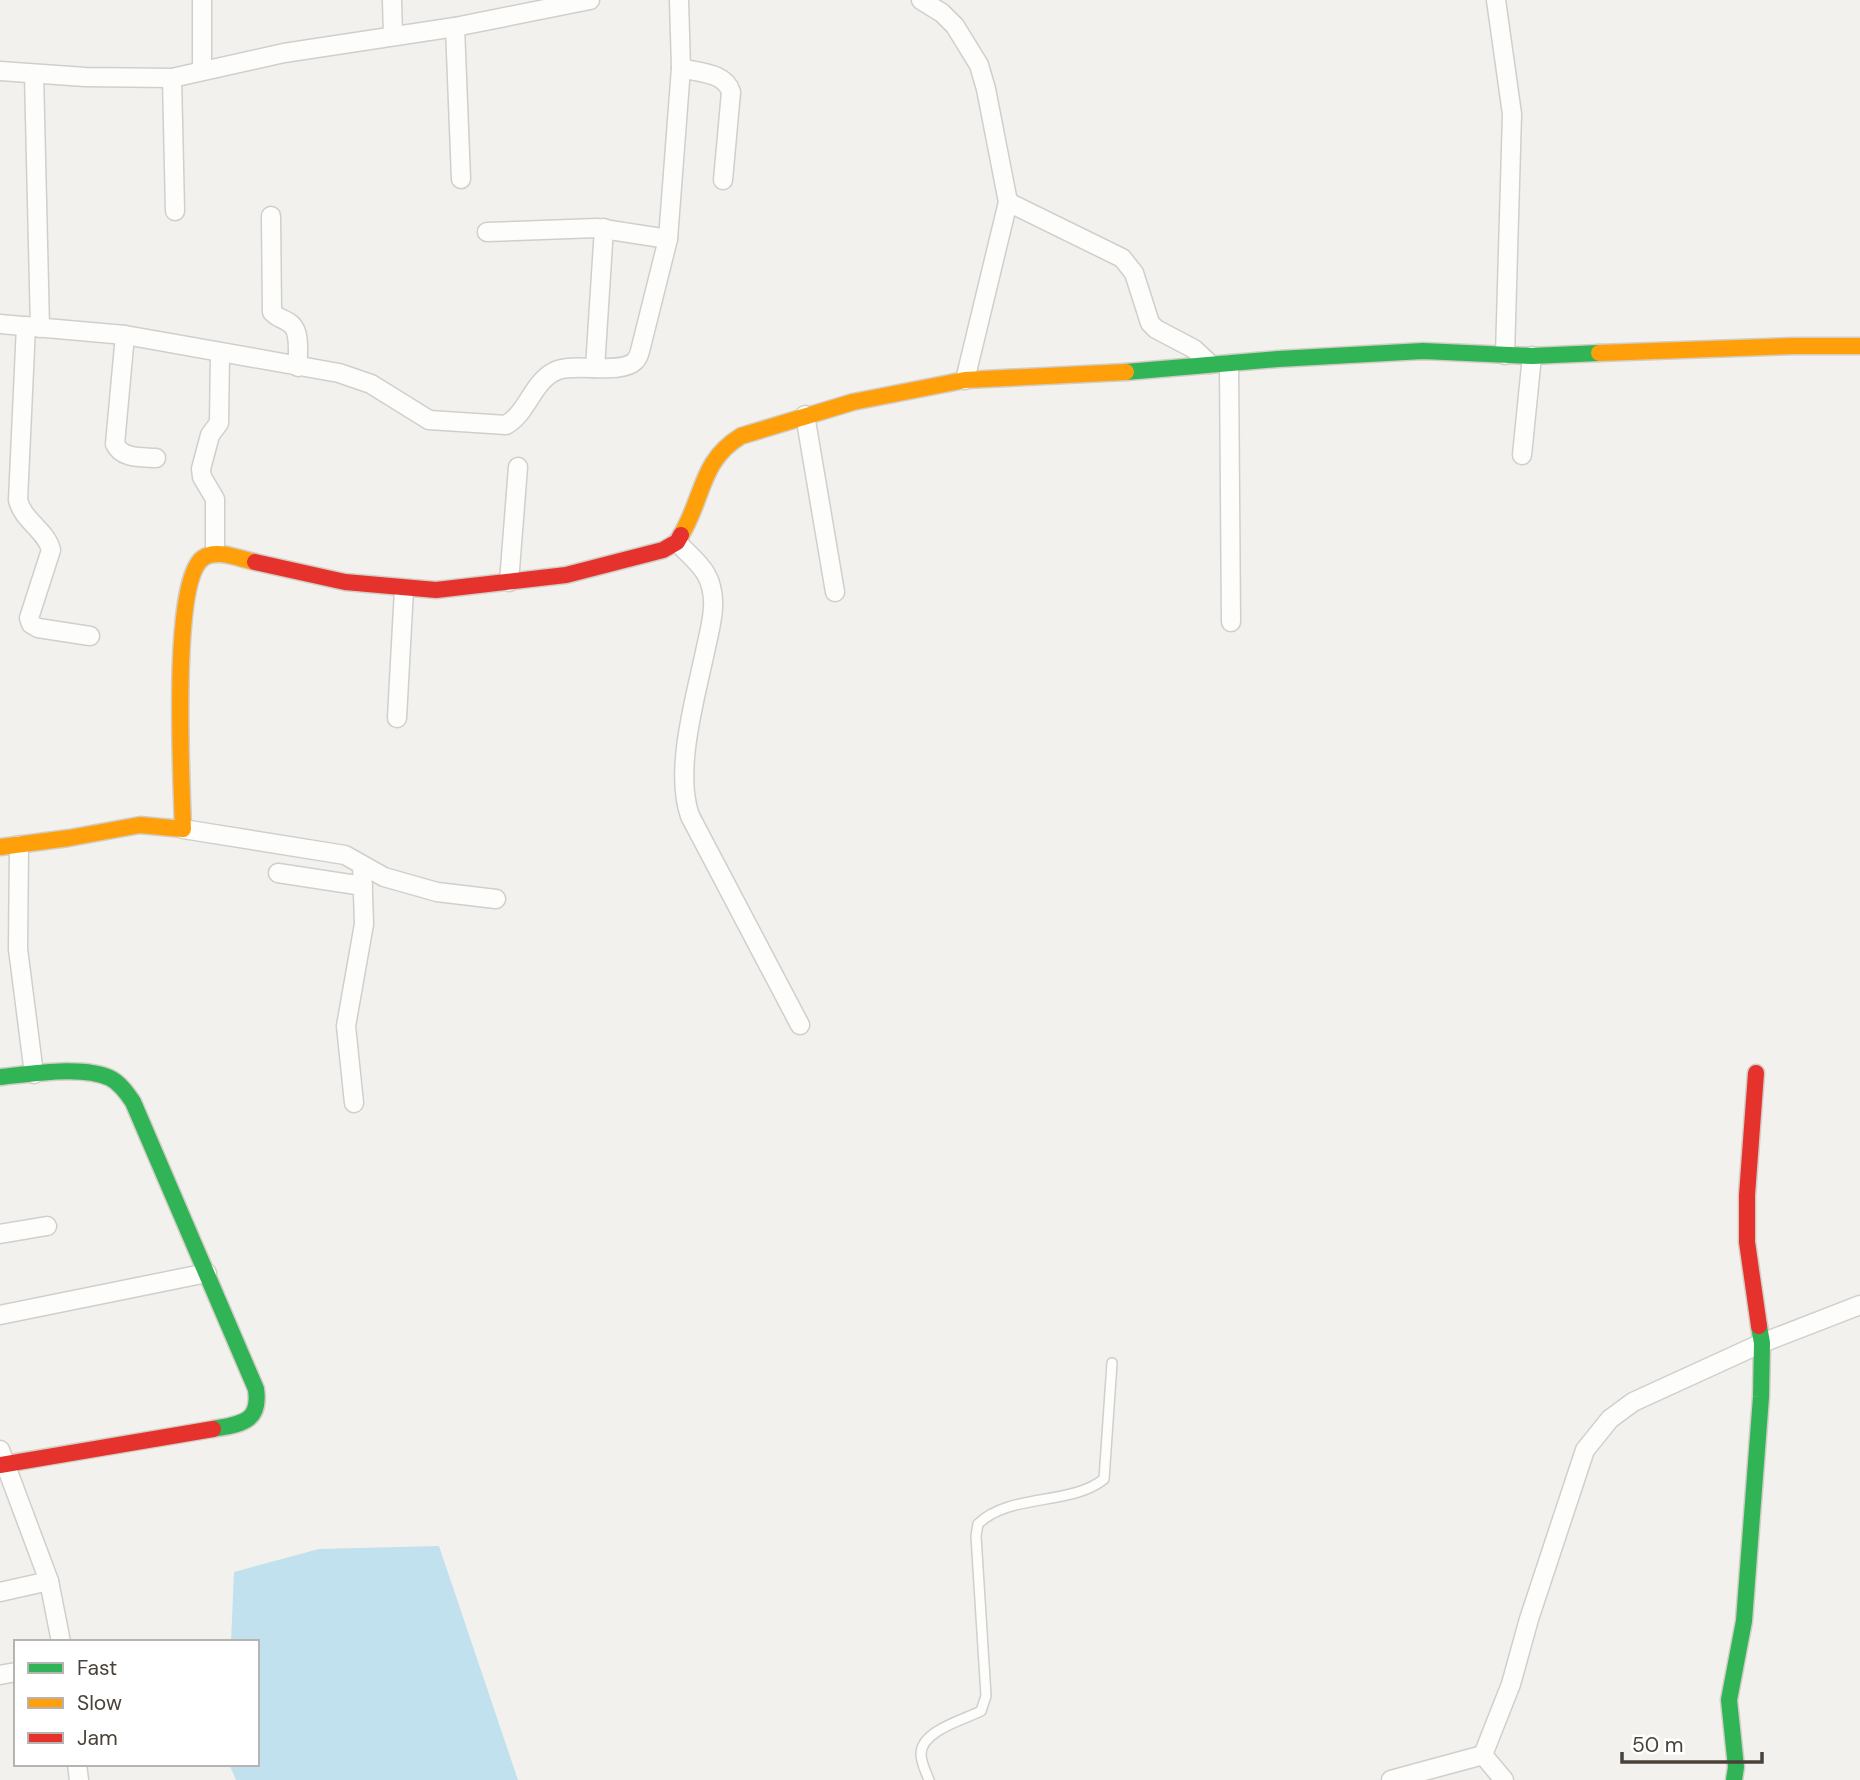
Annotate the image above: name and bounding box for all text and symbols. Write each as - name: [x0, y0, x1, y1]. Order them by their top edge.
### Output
- legend: [14, 1640, 259, 1766]
- text: Fast: [77, 1654, 117, 1682]
- text: Slow: [77, 1689, 122, 1717]
- scale bar: [1622, 1720, 1762, 1764]
- text: Jam: [77, 1724, 118, 1752]
- text: 50 m: [1632, 1731, 1683, 1759]

